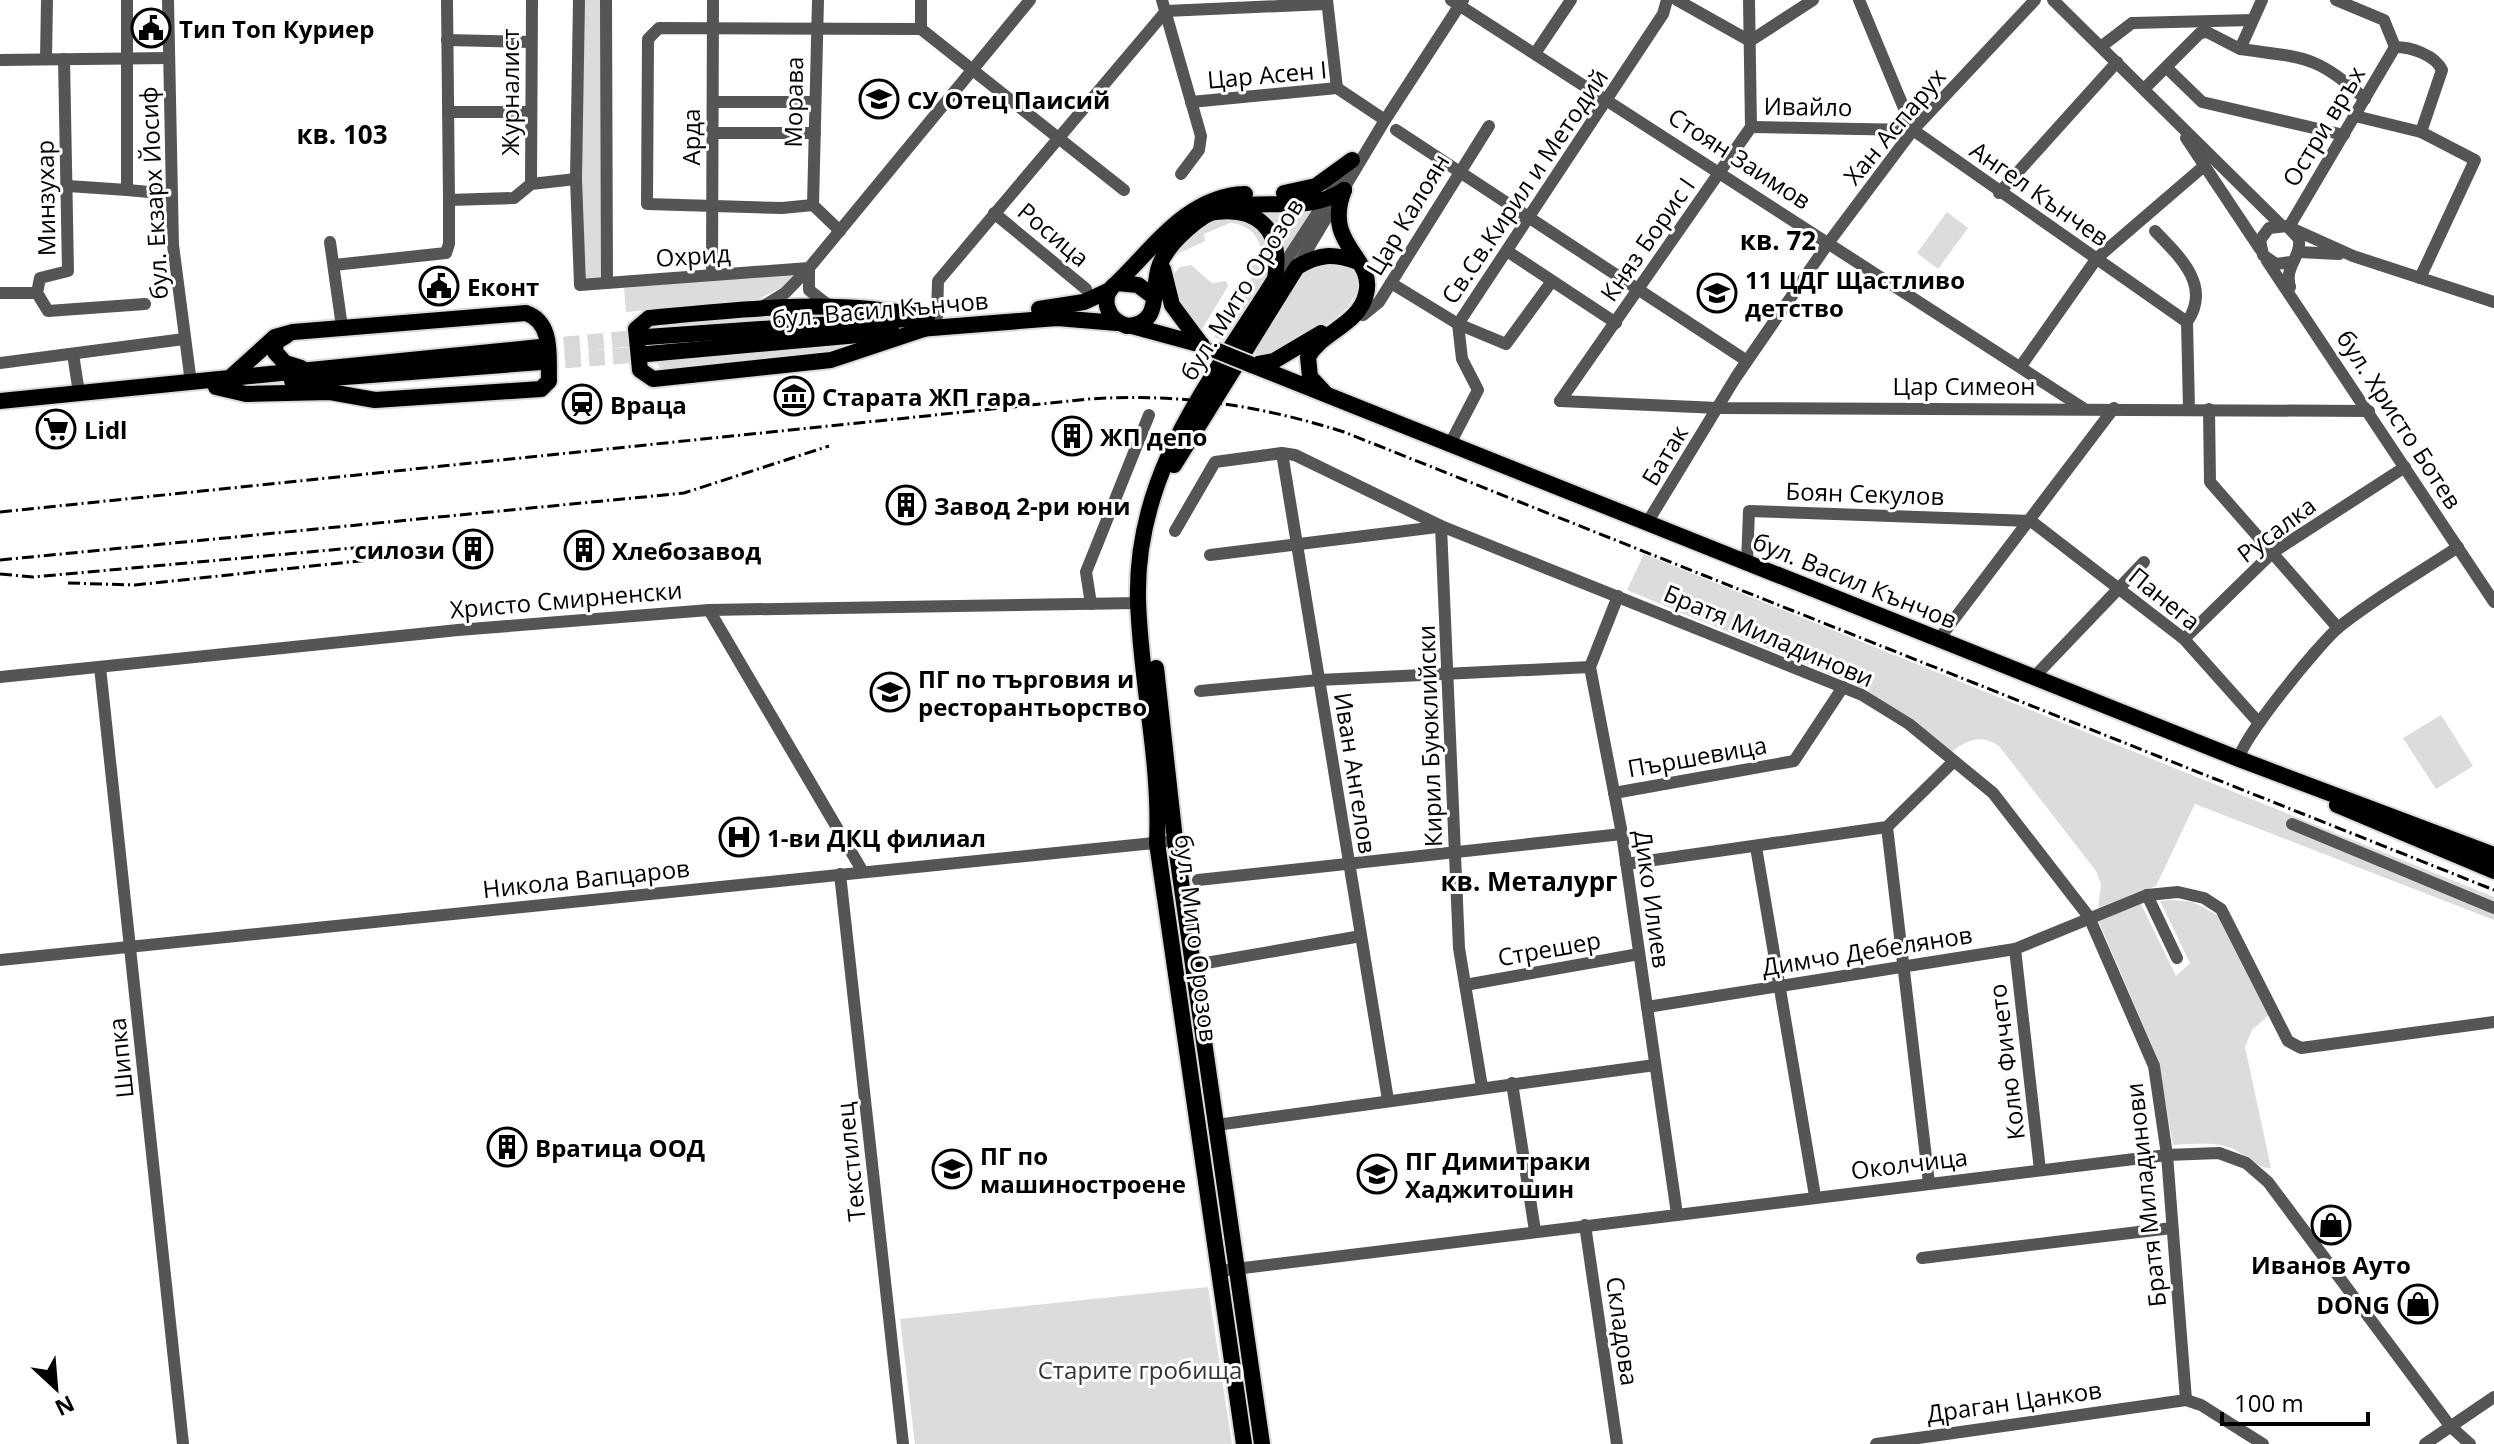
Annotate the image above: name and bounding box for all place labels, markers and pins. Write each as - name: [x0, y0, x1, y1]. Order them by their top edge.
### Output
- public building icon: Тип Топ Куриер: [130, 7, 172, 49]
- place label: Тип Топ Куриер: [179, 12, 374, 45]
- school or university icon: СУ Отец Паисий: [858, 78, 900, 120]
- place label: СУ Отец Паисий: [907, 83, 1110, 116]
- place label: 11 ЦДГ Щастливо детство: [1745, 263, 1965, 324]
- public building icon: Еконт: [418, 265, 460, 307]
- place label: Еконт: [467, 270, 539, 303]
- school or university icon: 11 ЦДГ Щастливо детство: [1696, 272, 1738, 314]
- museum icon: Старата ЖП гара: [773, 375, 815, 417]
- place label: Старата ЖП гара: [822, 380, 1031, 413]
- station icon: Враца: [561, 383, 603, 425]
- place label: Враца: [610, 388, 687, 421]
- supermarket icon: Lidl: [35, 408, 77, 450]
- place label: Lidl: [84, 413, 127, 446]
- building icon: ЖП депо: [1051, 415, 1093, 457]
- place label: ЖП депо: [1100, 420, 1207, 453]
- building icon: Завод 2-ри юни: [885, 484, 927, 526]
- place label: Завод 2-ри юни: [934, 489, 1131, 522]
- building icon: силози: [452, 528, 494, 570]
- building icon: Хлебозавод: [563, 529, 605, 571]
- place label: силози: [354, 533, 445, 566]
- place label: Хлебозавод: [612, 534, 761, 567]
- place label: ПГ по търговия и ресторантьорство: [918, 662, 1147, 723]
- school or university icon: ПГ по търговия и ресторантьорство: [869, 671, 911, 713]
- hospital icon: 1-ви ДКЦ филиал: [718, 816, 760, 858]
- place label: 1-ви ДКЦ филиал: [767, 821, 986, 854]
- building icon: Вратица ООД: [486, 1126, 528, 1168]
- place label: Вратица ООД: [535, 1131, 705, 1164]
- place label: ПГ по машиностроене: [980, 1139, 1186, 1200]
- place label: ПГ Димитраки Хаджитошин: [1405, 1144, 1591, 1205]
- school or university icon: ПГ по машиностроене: [931, 1148, 973, 1190]
- school or university icon: ПГ Димитраки Хаджитошин: [1356, 1153, 1398, 1195]
- shop icon: Иванов Ауто: [2310, 1204, 2352, 1246]
- place label: Иванов Ауто: [2251, 1248, 2411, 1281]
- shop icon: DONG: [2397, 1283, 2439, 1325]
- place label: DONG: [2316, 1288, 2390, 1321]

